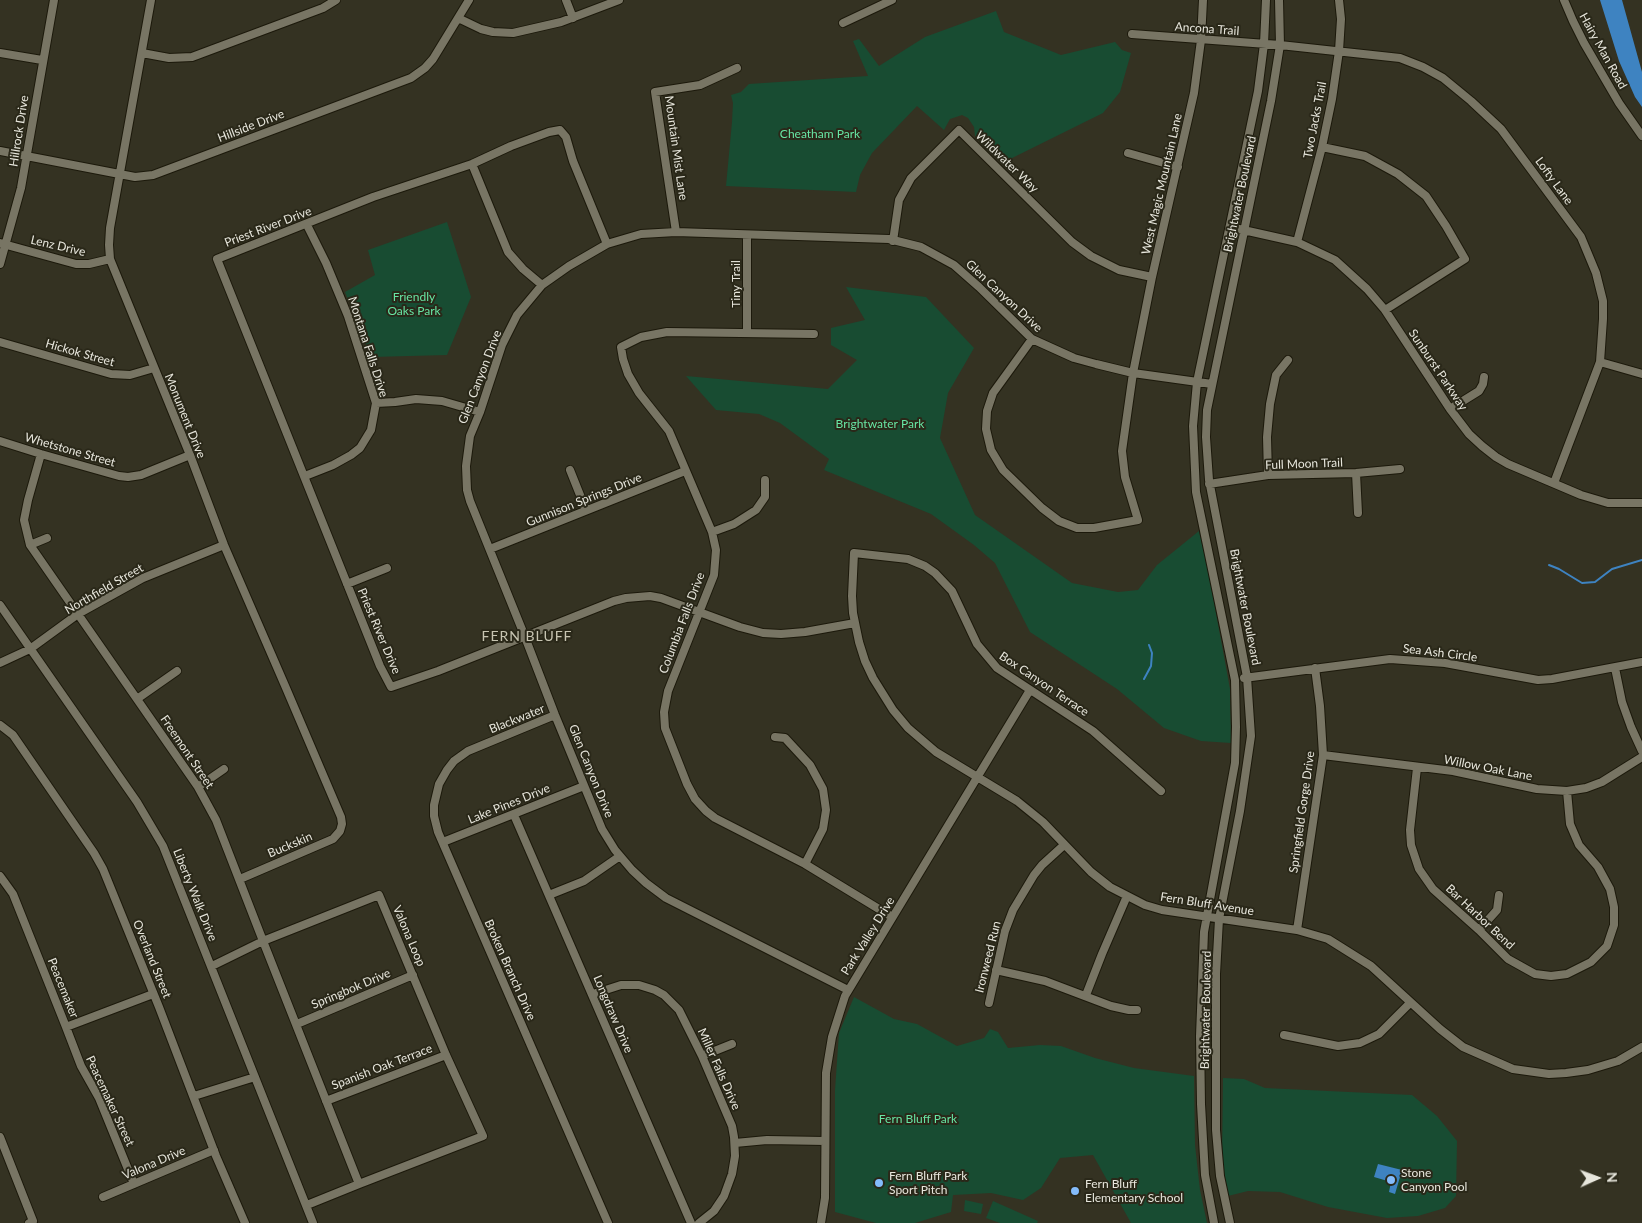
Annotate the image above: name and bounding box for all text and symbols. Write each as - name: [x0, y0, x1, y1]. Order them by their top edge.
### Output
- street label: Hairy Man Road: [1576, 10, 1630, 92]
- street label: Ancona Trail: [1174, 20, 1240, 38]
- street label: Two Jacks Trail: [1301, 80, 1329, 160]
- street label: Hillrock Drive: [6, 94, 32, 168]
- street label: Mountain Mist Lane: [662, 95, 690, 201]
- street label: Hillside Drive: [216, 107, 286, 145]
- street label: West Magic Mountain Lane: [1139, 112, 1185, 256]
- park label: Cheatham Park: [780, 127, 860, 141]
- street label: Wildwater Way: [973, 128, 1041, 196]
- street label: Brightwater Boulevard: [1221, 135, 1259, 253]
- street label: Lofty Lane: [1532, 155, 1576, 207]
- street label: Priest River Drive: [222, 204, 314, 250]
- street label: Lenz Drive: [29, 233, 87, 259]
- street label: Glen Canyon Drive: [963, 257, 1045, 335]
- street label: Tiny Trail: [729, 260, 743, 308]
- park label: Friendly Oaks Park: [387, 290, 441, 318]
- street label: Montana Falls Drive: [345, 295, 391, 399]
- street label: Sunburst Parkway: [1406, 327, 1470, 413]
- street label: Glen Canyon Drive: [455, 328, 505, 426]
- street label: Hickok Street: [44, 336, 116, 370]
- street label: Monument Drive: [161, 372, 209, 460]
- park label: Brightwater Park: [836, 417, 924, 431]
- street label: Whetstone Street: [23, 430, 117, 470]
- street label: Full Moon Trail: [1265, 455, 1343, 473]
- street label: Gunnison Springs Drive: [524, 470, 644, 530]
- street label: Brightwater Boulevard: [1227, 548, 1263, 666]
- street label: Northfield Street: [62, 561, 146, 617]
- street label: Columbia Falls Drive: [656, 570, 708, 676]
- street label: Priest River Drive: [354, 586, 404, 676]
- district label: FERN BLUFF: [480, 628, 574, 644]
- street label: Sea Ash Circle: [1402, 641, 1478, 665]
- street label: Box Canyon Terrace: [996, 649, 1092, 719]
- street label: Blackwater: [487, 701, 547, 737]
- street label: Freemont Street: [157, 713, 217, 791]
- street label: Glen Canyon Drive: [566, 722, 616, 820]
- street label: Springfield Gorge Drive: [1286, 750, 1318, 874]
- street label: Willow Oak Lane: [1443, 752, 1533, 784]
- street label: Lake Pines Drive: [466, 781, 552, 827]
- street label: Buckskin: [266, 829, 314, 861]
- street label: Liberty Walk Drive: [170, 847, 220, 943]
- street label: Bar Harbor Bend: [1443, 881, 1517, 953]
- street label: Fern Bluff Avenue: [1159, 889, 1255, 919]
- street label: Park Valley Drive: [838, 894, 898, 978]
- street label: Valona Loop: [390, 903, 428, 969]
- street label: Broken Branch Drive: [481, 917, 539, 1023]
- street label: Overland Street: [130, 918, 174, 1000]
- street label: Ironweed Run: [972, 920, 1004, 994]
- street label: Brightwater Boulevard: [1198, 951, 1214, 1069]
- street label: Peacemaker: [44, 956, 82, 1020]
- street label: Springbok Drive: [309, 966, 393, 1012]
- street label: Longdraw Drive: [590, 973, 636, 1055]
- street label: Miller Falls Drive: [695, 1026, 743, 1112]
- street label: Spanish Oak Terrace: [330, 1041, 434, 1093]
- street label: Peacemaker Street: [83, 1054, 137, 1148]
- park label: Fern Bluff Park: [879, 1112, 957, 1126]
- street label: Valona Drive: [120, 1143, 188, 1183]
- north arrow: [1572, 1153, 1622, 1203]
- place label: Stone Canyon Pool: [1401, 1166, 1467, 1194]
- place label: Fern Bluff Park Sport Pitch: [889, 1169, 967, 1197]
- text: N: [1604, 1172, 1621, 1183]
- marker: Stone Canyon Pool: [1385, 1174, 1397, 1186]
- marker: Fern Bluff Park Sport Pitch: [873, 1177, 885, 1189]
- place label: Fern Bluff Elementary School: [1085, 1177, 1183, 1205]
- marker: Fern Bluff Elementary School: [1069, 1185, 1081, 1197]

